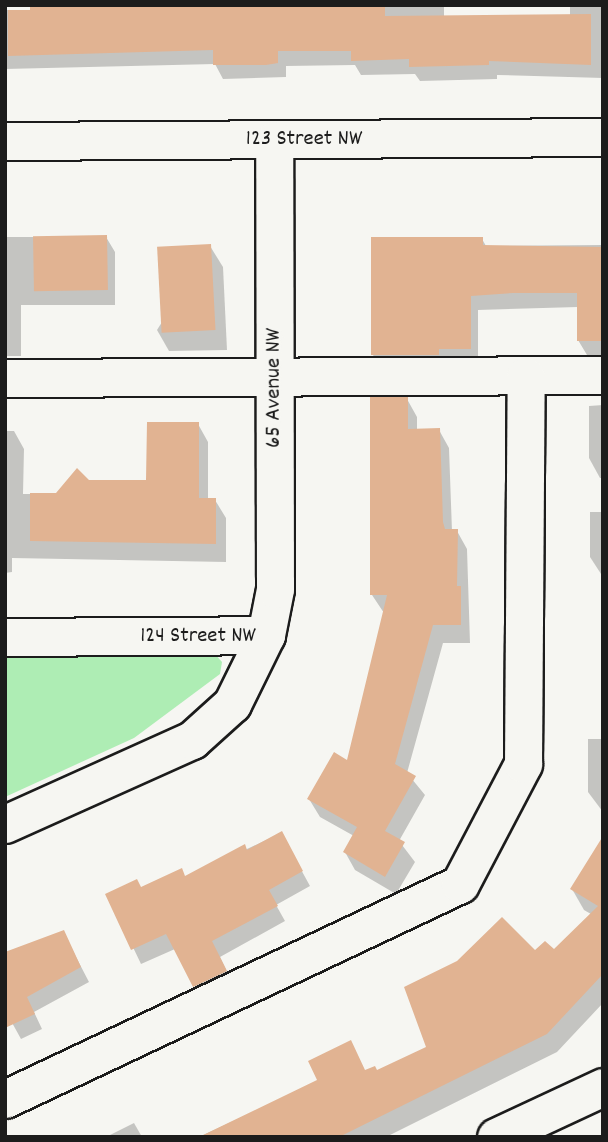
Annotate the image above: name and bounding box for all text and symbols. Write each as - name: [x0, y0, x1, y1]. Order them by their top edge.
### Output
- street label: 123 Street NW: [246, 126, 362, 154]
- street label: 65 Avenue NW: [261, 328, 289, 448]
- street label: 124 Street NW: [140, 623, 256, 651]

